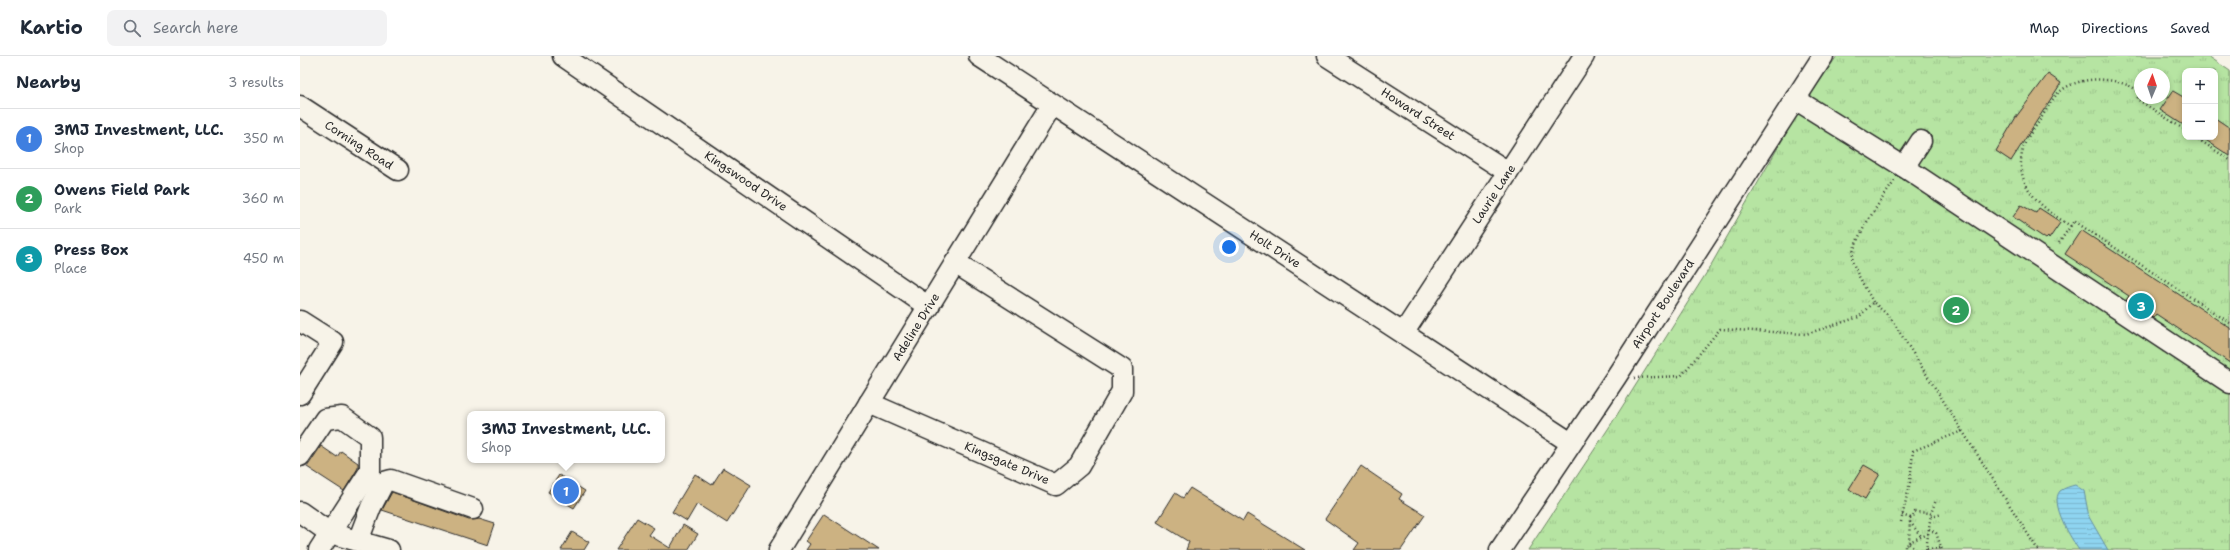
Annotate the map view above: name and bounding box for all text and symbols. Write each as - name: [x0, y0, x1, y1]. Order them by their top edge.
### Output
- search box: [107, 10, 387, 46]
- text: Kartio: [20, 15, 83, 40]
- icon: search: [121, 17, 143, 39]
- text: Search here: [153, 18, 239, 38]
- text: Map: [2030, 19, 2060, 37]
- text: Directions: [2082, 19, 2148, 37]
- text: Saved: [2170, 19, 2210, 37]
- north arrow: [2134, 68, 2170, 104]
- map controls: [2182, 68, 2218, 140]
- button: +: [2182, 68, 2218, 104]
- text: Nearby: [16, 71, 81, 93]
- text: 3 results: [228, 74, 284, 91]
- street label: Howard Street: [1378, 84, 1458, 144]
- button: −: [2182, 104, 2218, 140]
- street label: Corning Road: [322, 117, 397, 173]
- text: 3MJ Investment, LLC.: [54, 120, 224, 140]
- text: 1: [26, 130, 32, 147]
- text: 350 m: [243, 130, 284, 147]
- text: Shop: [54, 140, 84, 157]
- street label: Kingswood Drive: [701, 147, 791, 215]
- street label: Laurie Lane: [1469, 161, 1519, 227]
- text: Owens Field Park: [54, 180, 190, 200]
- text: 2: [24, 190, 34, 207]
- text: 360 m: [242, 190, 284, 207]
- text: Park: [54, 200, 82, 217]
- street label: Holt Drive: [1246, 226, 1304, 272]
- your location: [1219, 237, 1239, 257]
- text: Press Box: [54, 240, 128, 260]
- text: 3: [24, 250, 34, 267]
- text: 450 m: [243, 250, 284, 267]
- street label: Airport Boulevard: [1628, 256, 1698, 352]
- text: Place: [54, 260, 87, 277]
- street label: Adeline Drive: [889, 290, 943, 364]
- pin: 3: [2128, 291, 2154, 321]
- pin: 2: [1943, 295, 1969, 325]
- popup: [467, 411, 665, 463]
- text: 3MJ Investment, LLC.: [481, 419, 651, 439]
- street label: Kingsgate Drive: [962, 438, 1052, 488]
- text: Shop: [481, 439, 511, 456]
- pin: 1: [553, 476, 579, 506]

